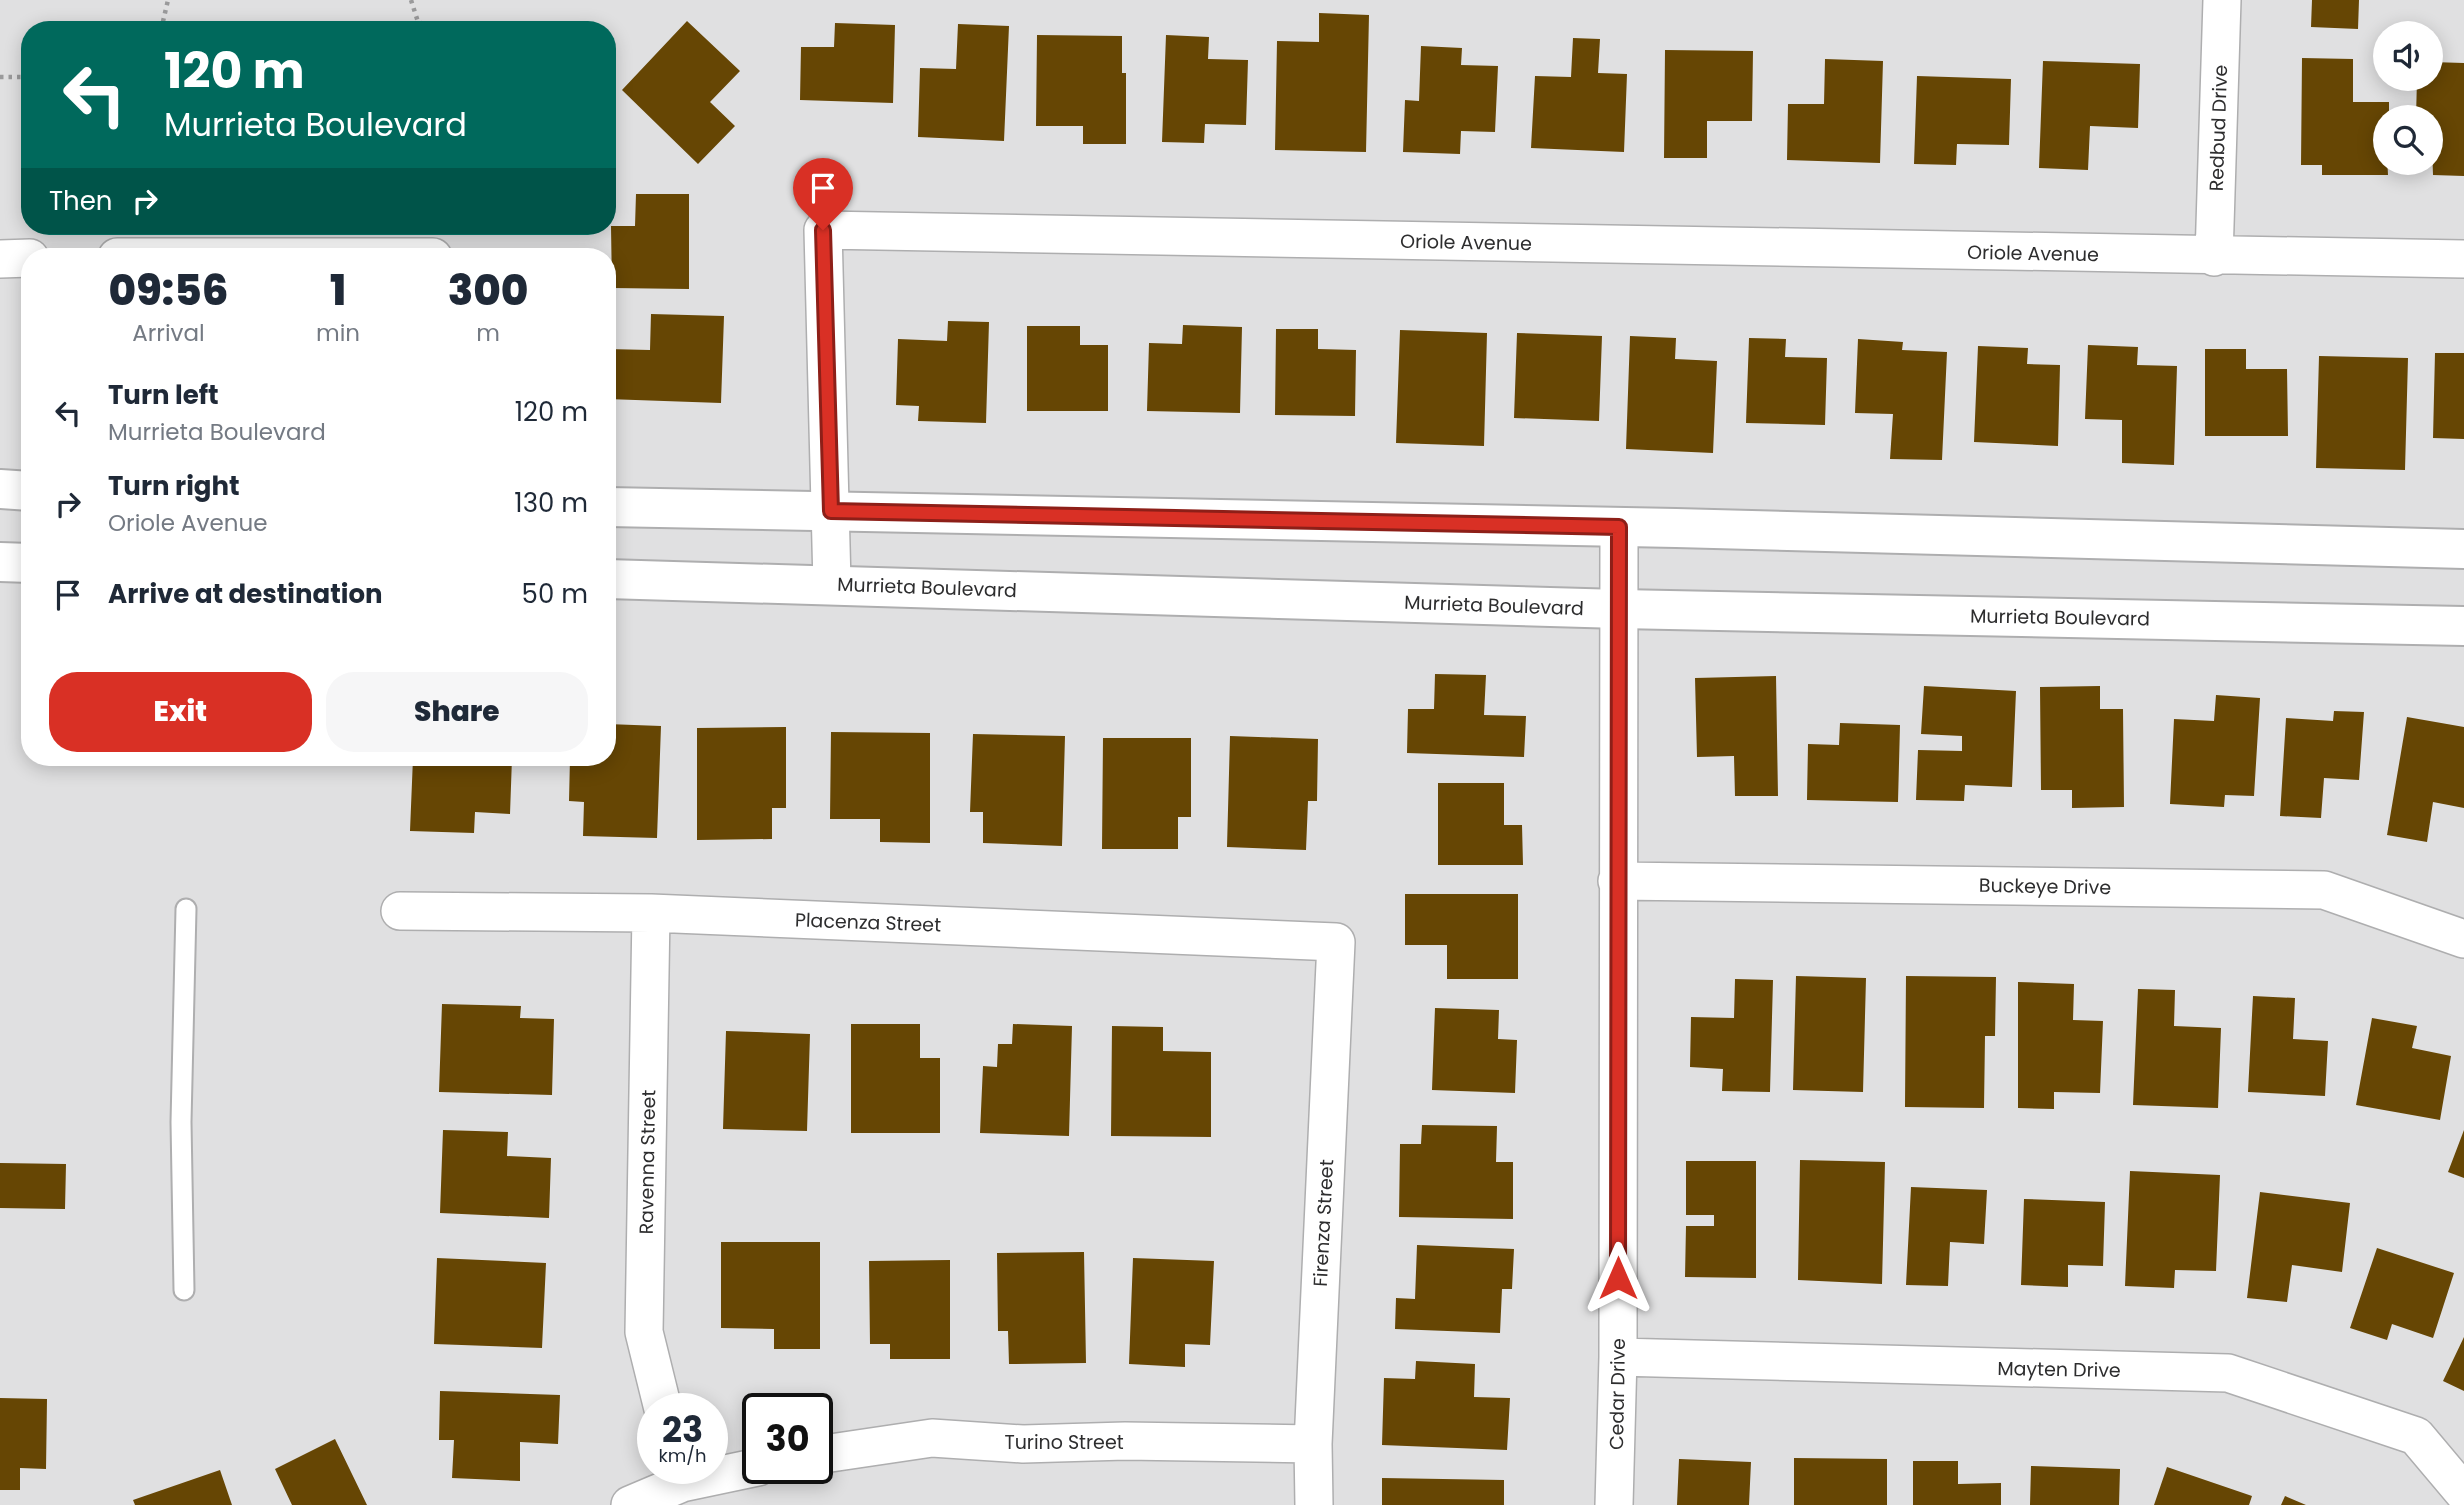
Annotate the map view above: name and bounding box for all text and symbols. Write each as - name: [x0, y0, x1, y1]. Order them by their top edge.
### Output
- map controls: [2373, 21, 2443, 175]
- button: sound: [2373, 21, 2443, 91]
- text: 120 m: [164, 37, 305, 105]
- icon: left: [49, 49, 140, 140]
- street label: Redbud Drive: [2203, 64, 2234, 192]
- text: Murrieta Boulevard: [164, 102, 467, 147]
- button: search: [2373, 105, 2443, 175]
- pin: [793, 158, 853, 230]
- icon: arrive: [804, 169, 842, 207]
- icon: right: [126, 182, 164, 220]
- text: Then: [49, 183, 112, 219]
- street label: Oriole Avenue: [1400, 228, 1532, 257]
- street label: Oriole Avenue: [1967, 239, 2099, 268]
- text: 09:56: [109, 261, 228, 320]
- text: 1: [330, 261, 346, 320]
- text: 300: [448, 261, 528, 320]
- text: Arrival: [132, 317, 205, 349]
- text: min: [316, 317, 360, 349]
- text: m: [476, 317, 500, 349]
- text: Turn left: [108, 377, 219, 413]
- icon: left: [49, 394, 87, 432]
- text: 120 m: [515, 394, 588, 430]
- text: Murrieta Boulevard: [108, 416, 326, 448]
- text: Turn right: [108, 468, 240, 504]
- icon: right: [49, 485, 87, 523]
- text: 130 m: [514, 485, 588, 521]
- text: Oriole Avenue: [108, 507, 267, 539]
- street label: Murrieta Boulevard: [837, 571, 1017, 604]
- icon: arrive: [49, 576, 87, 614]
- text: Arrive at destination: [108, 576, 383, 612]
- text: 50 m: [522, 576, 588, 612]
- street label: Murrieta Boulevard: [1404, 589, 1584, 622]
- street label: Murrieta Boulevard: [1970, 602, 2150, 633]
- button: Exit: [49, 672, 312, 752]
- button: Share: [326, 672, 588, 752]
- street label: Buckeye Drive: [1979, 872, 2111, 901]
- street label: Placenza Street: [794, 906, 942, 939]
- street label: Ravenna Street: [633, 1089, 662, 1235]
- street label: Firenza Street: [1307, 1159, 1340, 1287]
- position arrow: [1581, 1241, 1655, 1315]
- street label: Cedar Drive: [1603, 1338, 1632, 1450]
- street label: Mayten Drive: [1997, 1355, 2121, 1384]
- speed limit sign: 30: [742, 1393, 833, 1484]
- text: 23: [662, 1405, 703, 1454]
- street label: Turino Street: [1004, 1429, 1124, 1456]
- text: km/h: [659, 1443, 706, 1468]

